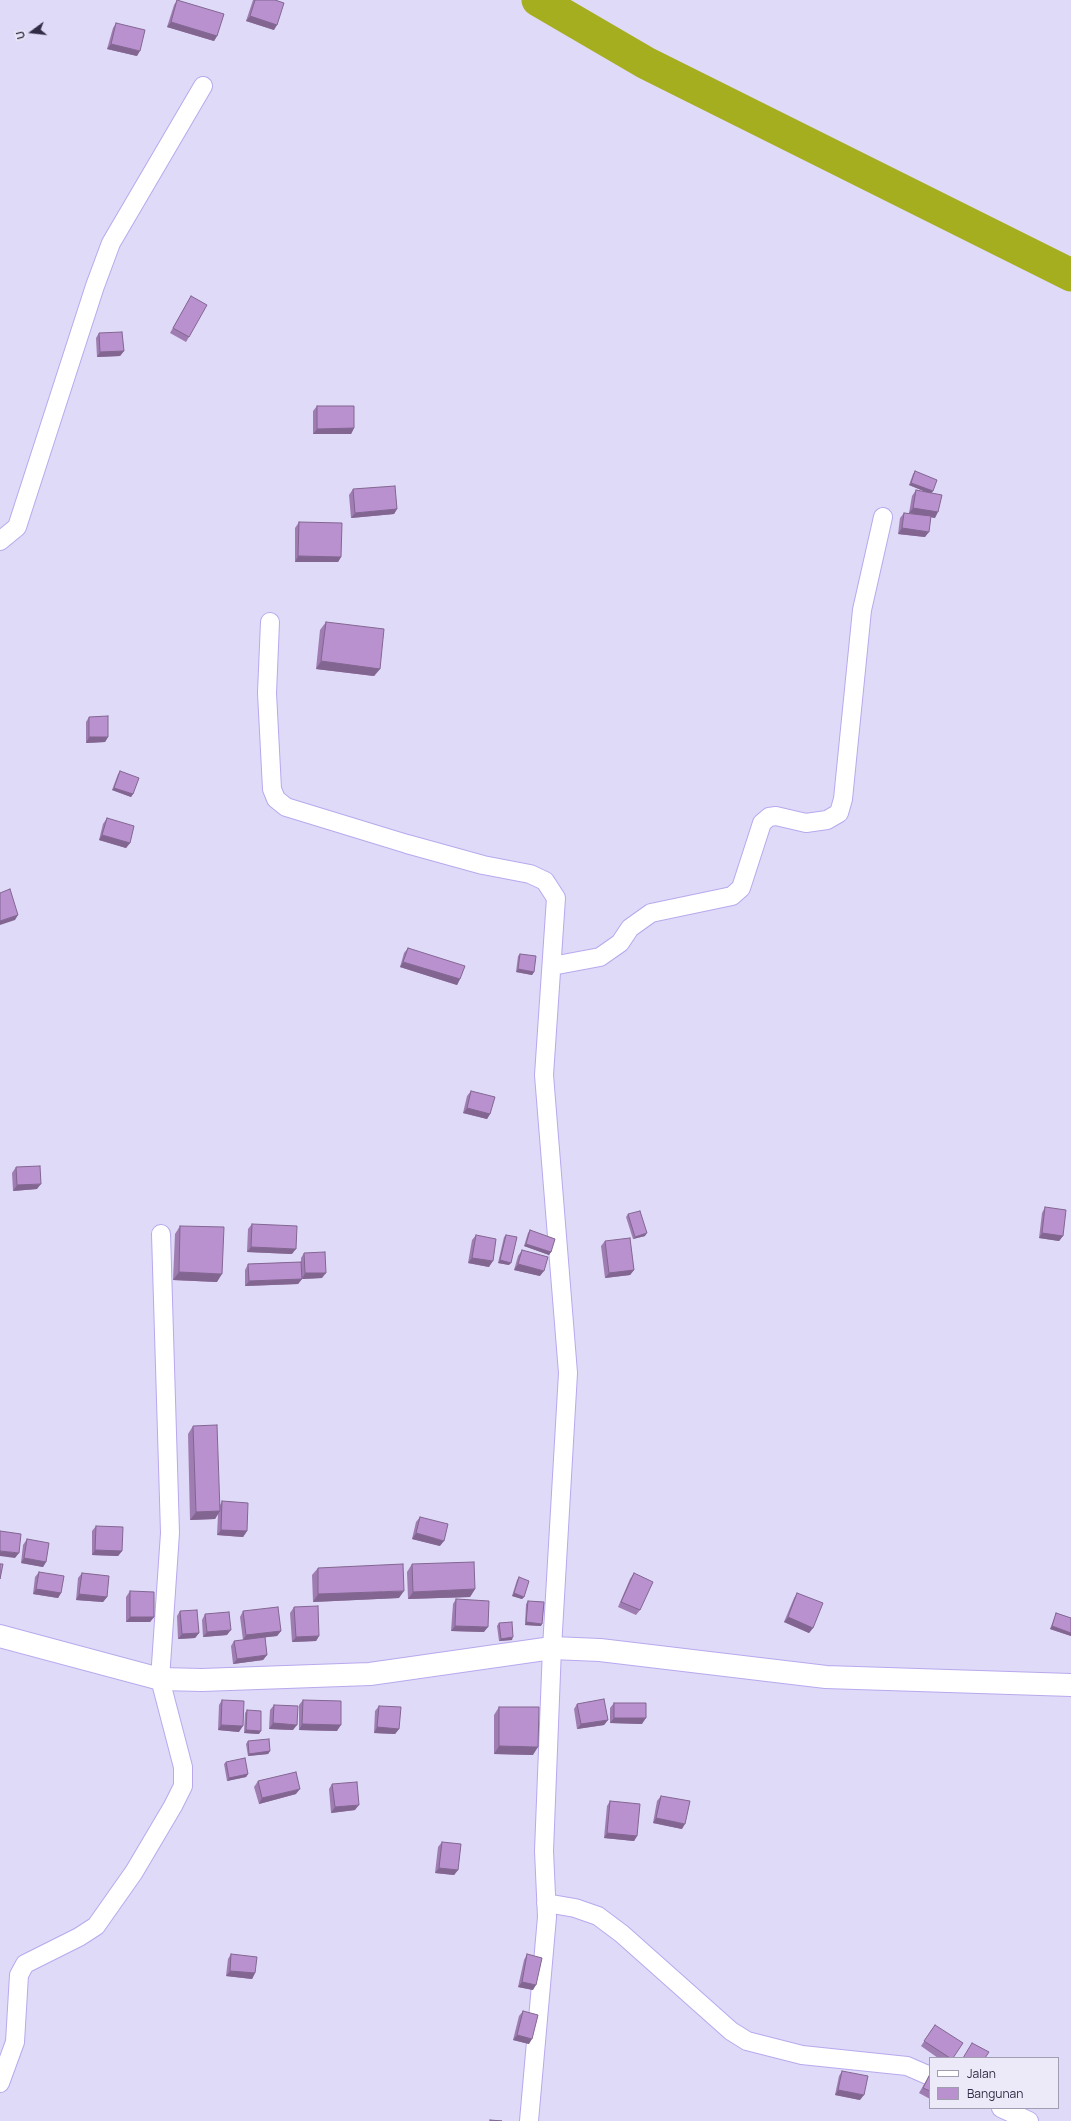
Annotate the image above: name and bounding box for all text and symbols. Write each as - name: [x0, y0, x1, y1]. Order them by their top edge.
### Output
- north arrow: [12, 12, 52, 52]
- text: U: [12, 29, 28, 41]
- legend: [929, 2057, 1059, 2109]
- text: Jalan: [967, 2065, 996, 2082]
- text: Bangunan: [967, 2085, 1023, 2102]

